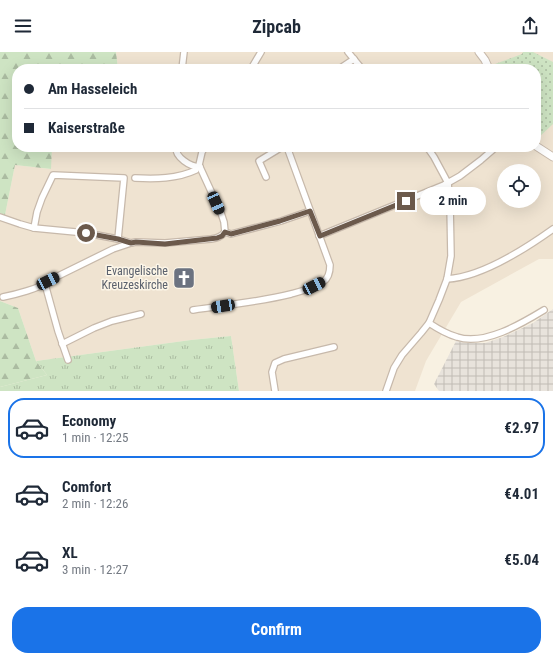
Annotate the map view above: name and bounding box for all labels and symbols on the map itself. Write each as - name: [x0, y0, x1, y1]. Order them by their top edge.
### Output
- callout: 2 min: [420, 187, 486, 215]
- car: [206, 190, 226, 216]
- route end: [397, 192, 415, 210]
- route start: [77, 224, 95, 242]
- place label: Evangelische Kreuzeskirche: [102, 264, 168, 292]
- church icon: Evangelische Kreuzeskirche: [171, 265, 197, 291]
- car: [35, 270, 61, 292]
- car: [301, 275, 327, 297]
- car: [210, 298, 236, 314]

